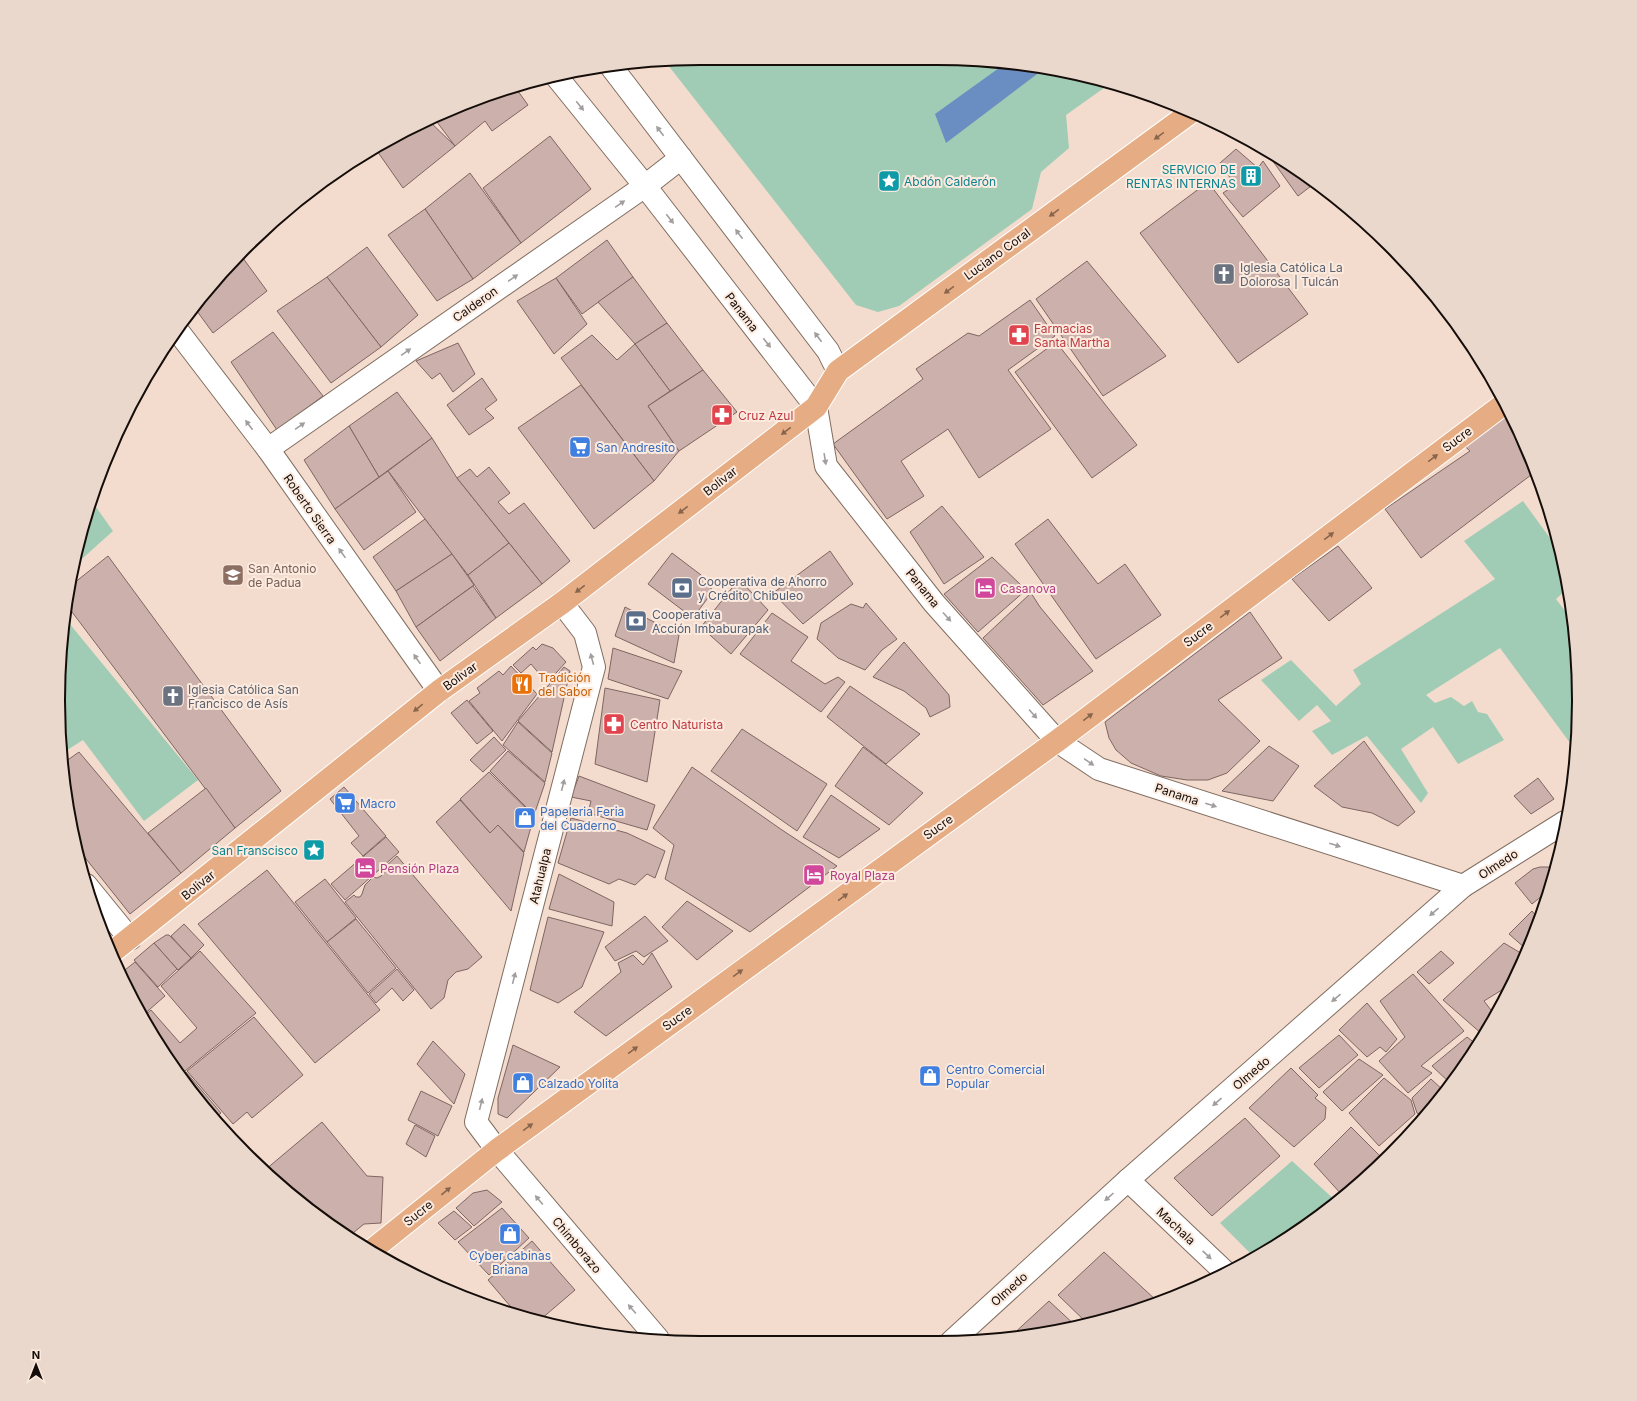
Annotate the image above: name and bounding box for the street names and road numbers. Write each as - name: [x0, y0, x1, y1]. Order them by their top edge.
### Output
- street label: Luciano Coral: [961, 225, 1033, 283]
- street label: Calderon: [450, 283, 500, 325]
- street label: Panama: [722, 289, 762, 335]
- street label: Sucre: [1439, 423, 1475, 455]
- street label: Bolivar: [700, 463, 740, 499]
- street label: Roberto Sierra: [280, 471, 340, 547]
- street label: Panama: [903, 566, 943, 610]
- street label: Sucre: [1180, 618, 1216, 650]
- street label: Bolivar: [440, 658, 480, 693]
- street label: Panama: [1153, 780, 1201, 808]
- street label: Sucre: [920, 811, 956, 843]
- street label: Olmedo: [1475, 846, 1521, 882]
- street label: Atahualpa: [526, 847, 554, 905]
- street label: Bolivar: [178, 867, 218, 903]
- street label: Sucre: [659, 1002, 695, 1034]
- street label: Olmedo: [1229, 1053, 1273, 1093]
- street label: Sucre: [400, 1197, 436, 1229]
- street label: Machala: [1153, 1204, 1199, 1248]
- street label: Chimborazo: [549, 1214, 605, 1276]
- street label: Olmedo: [988, 1269, 1030, 1309]

